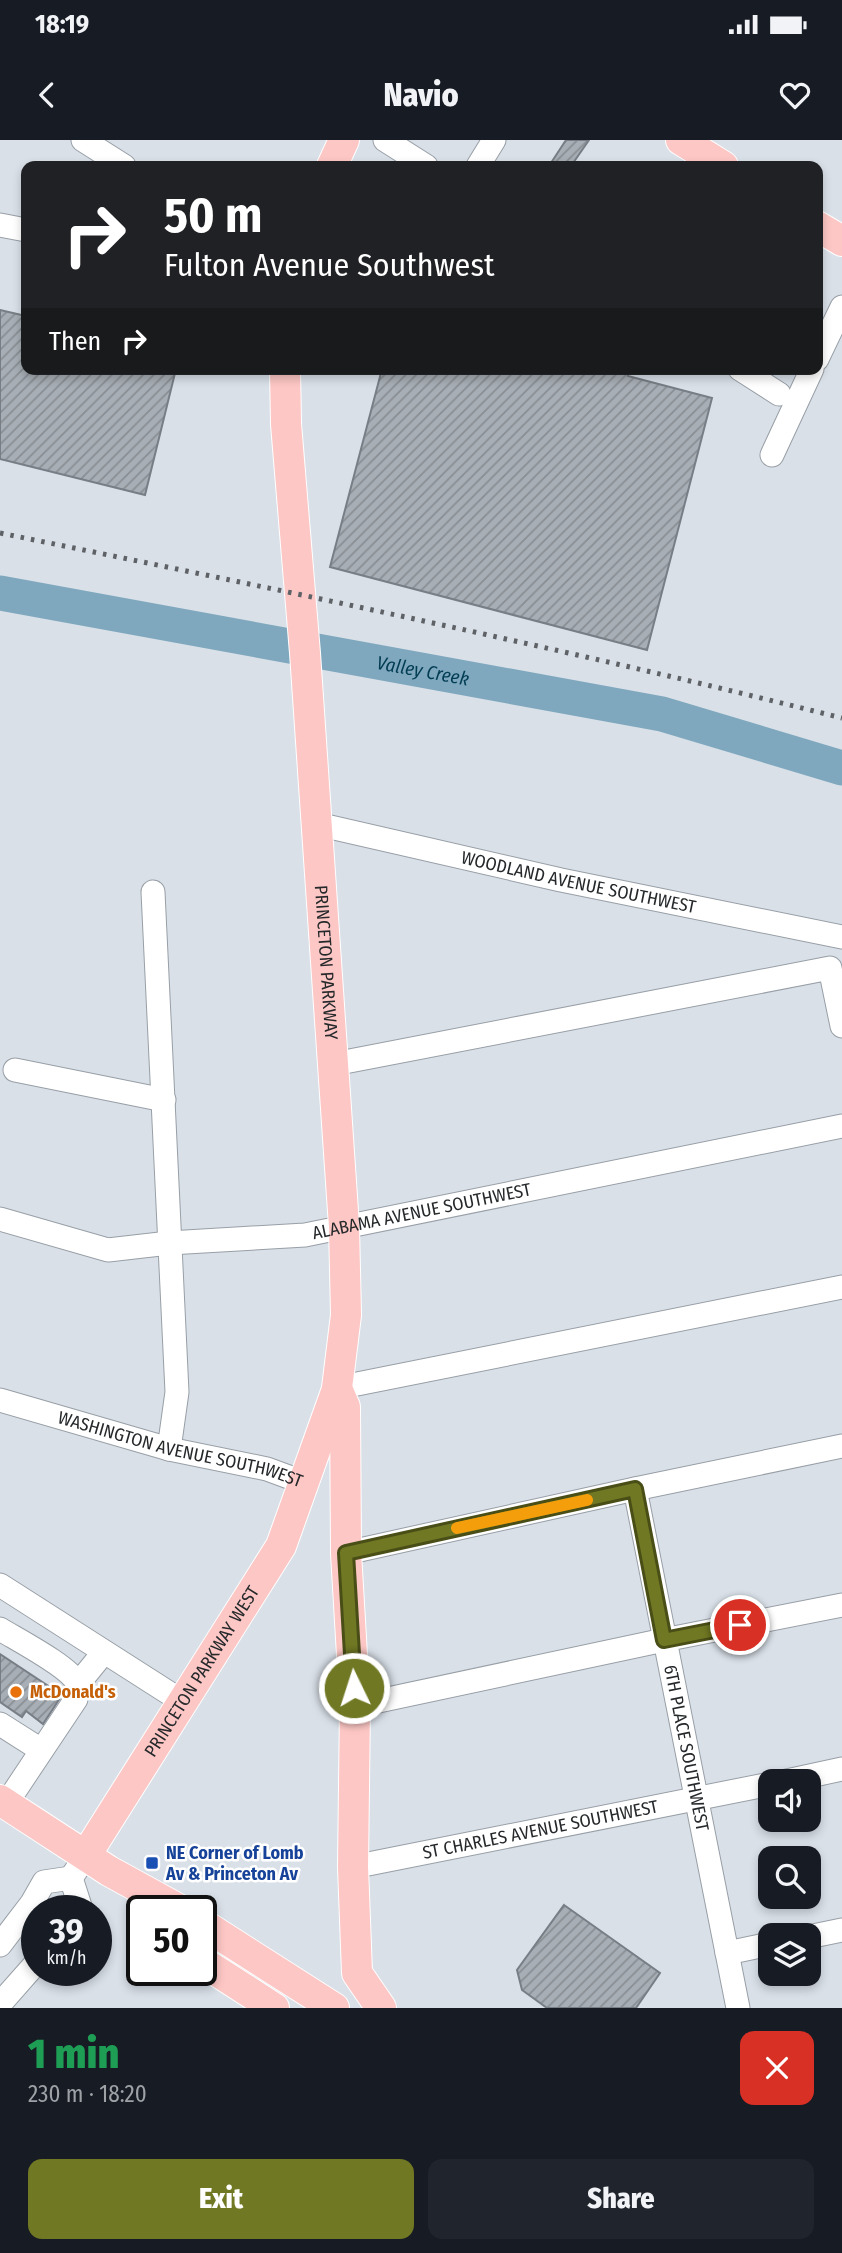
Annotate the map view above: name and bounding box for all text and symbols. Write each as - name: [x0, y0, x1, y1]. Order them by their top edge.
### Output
- text: 18:19: [35, 9, 89, 40]
- icon: back: [28, 76, 66, 114]
- text: Navio: [383, 76, 459, 114]
- icon: heart: [776, 76, 814, 114]
- text: 50 m: [164, 186, 262, 245]
- icon: right: [49, 189, 140, 280]
- text: Fulton Avenue Southwest: [164, 246, 495, 284]
- icon: right: [115, 322, 153, 360]
- text: Then: [49, 326, 101, 357]
- water label: Valley Creek: [375, 651, 471, 690]
- street label: WOODLAND AVENUE SOUTHWEST: [459, 846, 698, 918]
- street label: PRINCETON PARKWAY: [310, 884, 342, 1041]
- street label: ALABAMA AVENUE SOUTHWEST: [310, 1178, 533, 1244]
- street label: WASHINGTON AVENUE SOUTHWEST: [55, 1406, 306, 1492]
- street label: PRINCETON PARKWAY WEST: [140, 1581, 264, 1761]
- pin: [710, 1595, 770, 1655]
- icon: arrive: [721, 1606, 759, 1644]
- position arrow: [317, 1651, 391, 1725]
- street label: 6TH PLACE SOUTHWEST: [659, 1663, 714, 1834]
- place label: McDonald's: [30, 1681, 116, 1703]
- marker: McDonald's: [8, 1684, 24, 1700]
- map controls: [758, 1769, 821, 1986]
- button: sound: [758, 1769, 821, 1832]
- street label: ST CHARLES AVENUE SOUTHWEST: [421, 1795, 661, 1864]
- place label: NE Corner of Lomb Av & Princeton Av: [165, 1842, 304, 1885]
- button: search: [758, 1846, 821, 1909]
- marker: NE Corner of Lomb Av & Princeton Av: [144, 1855, 160, 1871]
- speed limit sign: 50: [126, 1895, 217, 1986]
- text: 39: [49, 1910, 84, 1952]
- button: layers: [758, 1923, 821, 1986]
- text: km/h: [46, 1947, 87, 1969]
- text: 1 min: [28, 2029, 119, 2079]
- button: close: [740, 2031, 814, 2105]
- text: 230 m · 18:20: [28, 2080, 147, 2108]
- button: Exit: [28, 2159, 414, 2239]
- button: Share: [428, 2159, 814, 2239]

